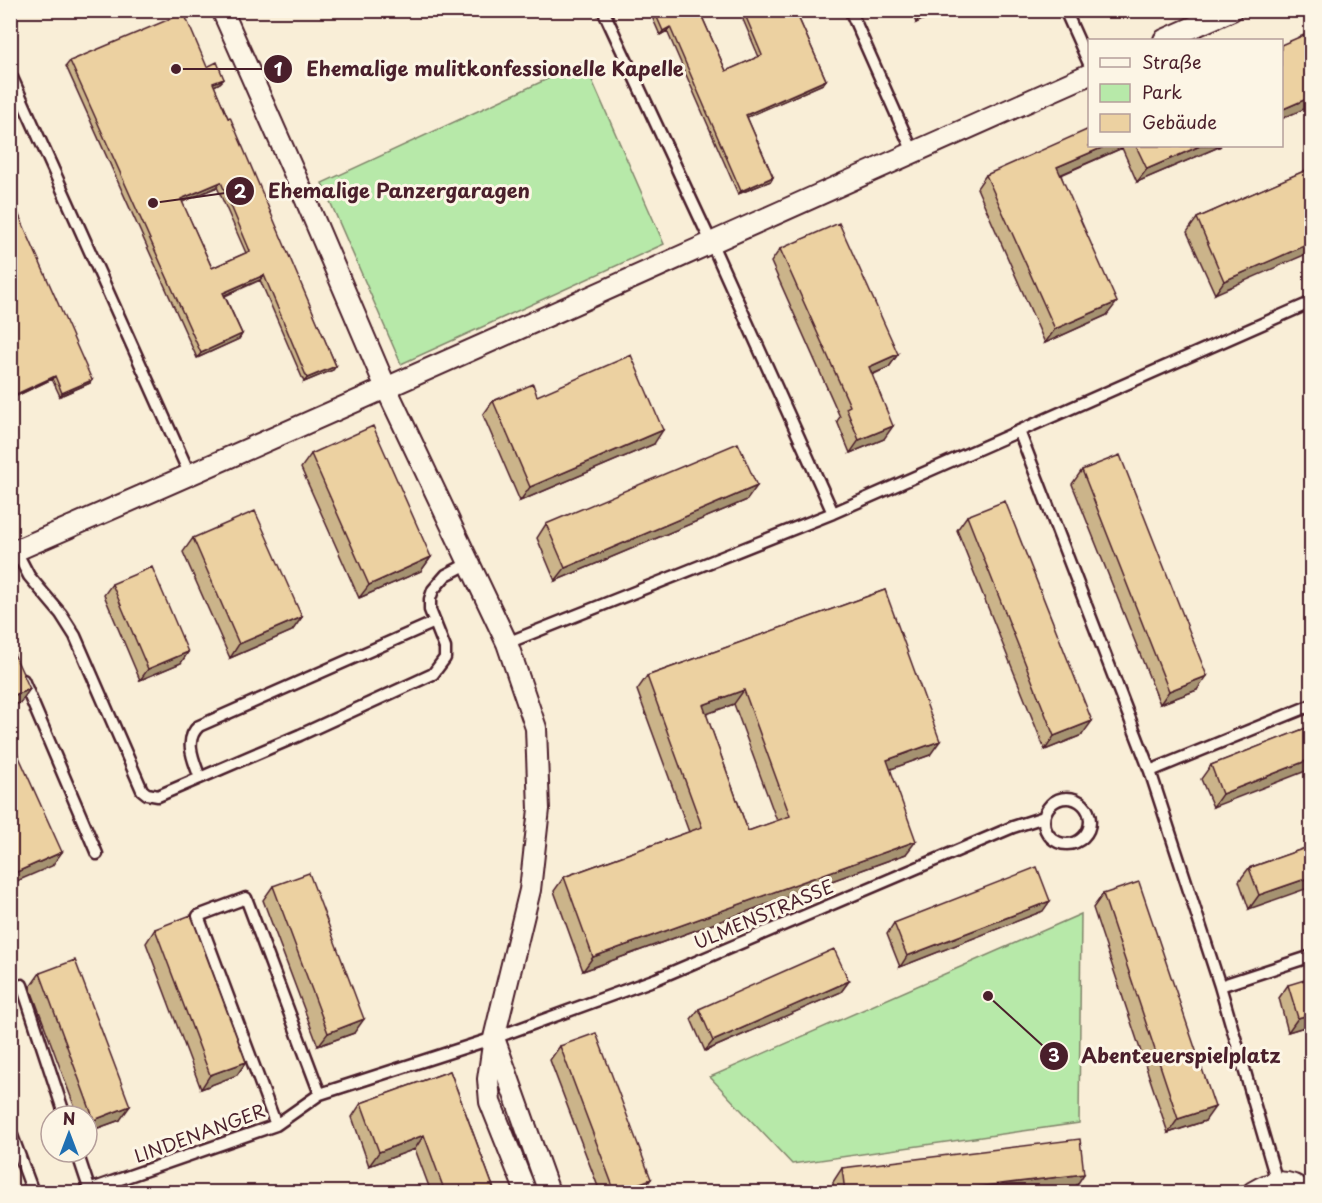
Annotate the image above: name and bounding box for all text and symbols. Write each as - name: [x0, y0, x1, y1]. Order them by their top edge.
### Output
- legend: [1088, 39, 1283, 147]
- text: Straße: [1142, 48, 1202, 75]
- callout: Ehemalige mulitkonfessionelle Kapelle: [263, 50, 696, 88]
- text: Ehemalige mulitkonfessionelle Kapelle: [306, 53, 684, 83]
- text: 1: [274, 55, 283, 82]
- text: Park: [1142, 78, 1182, 105]
- text: Gebäude: [1142, 108, 1217, 135]
- callout: Ehemalige Panzergaragen: [225, 172, 543, 210]
- text: Ehemalige Panzergaragen: [268, 175, 530, 205]
- text: 2: [234, 177, 247, 204]
- street label: ULMENSTRASSE: [689, 872, 838, 955]
- callout: Abenteuerspielplatz: [1039, 1037, 1293, 1075]
- text: Abenteuerspielplatz: [1081, 1040, 1281, 1070]
- text: 3: [1048, 1041, 1060, 1068]
- street label: LINDENANGER: [130, 1096, 269, 1169]
- north arrow: [39, 1104, 99, 1164]
- text: N: [63, 1106, 75, 1130]

